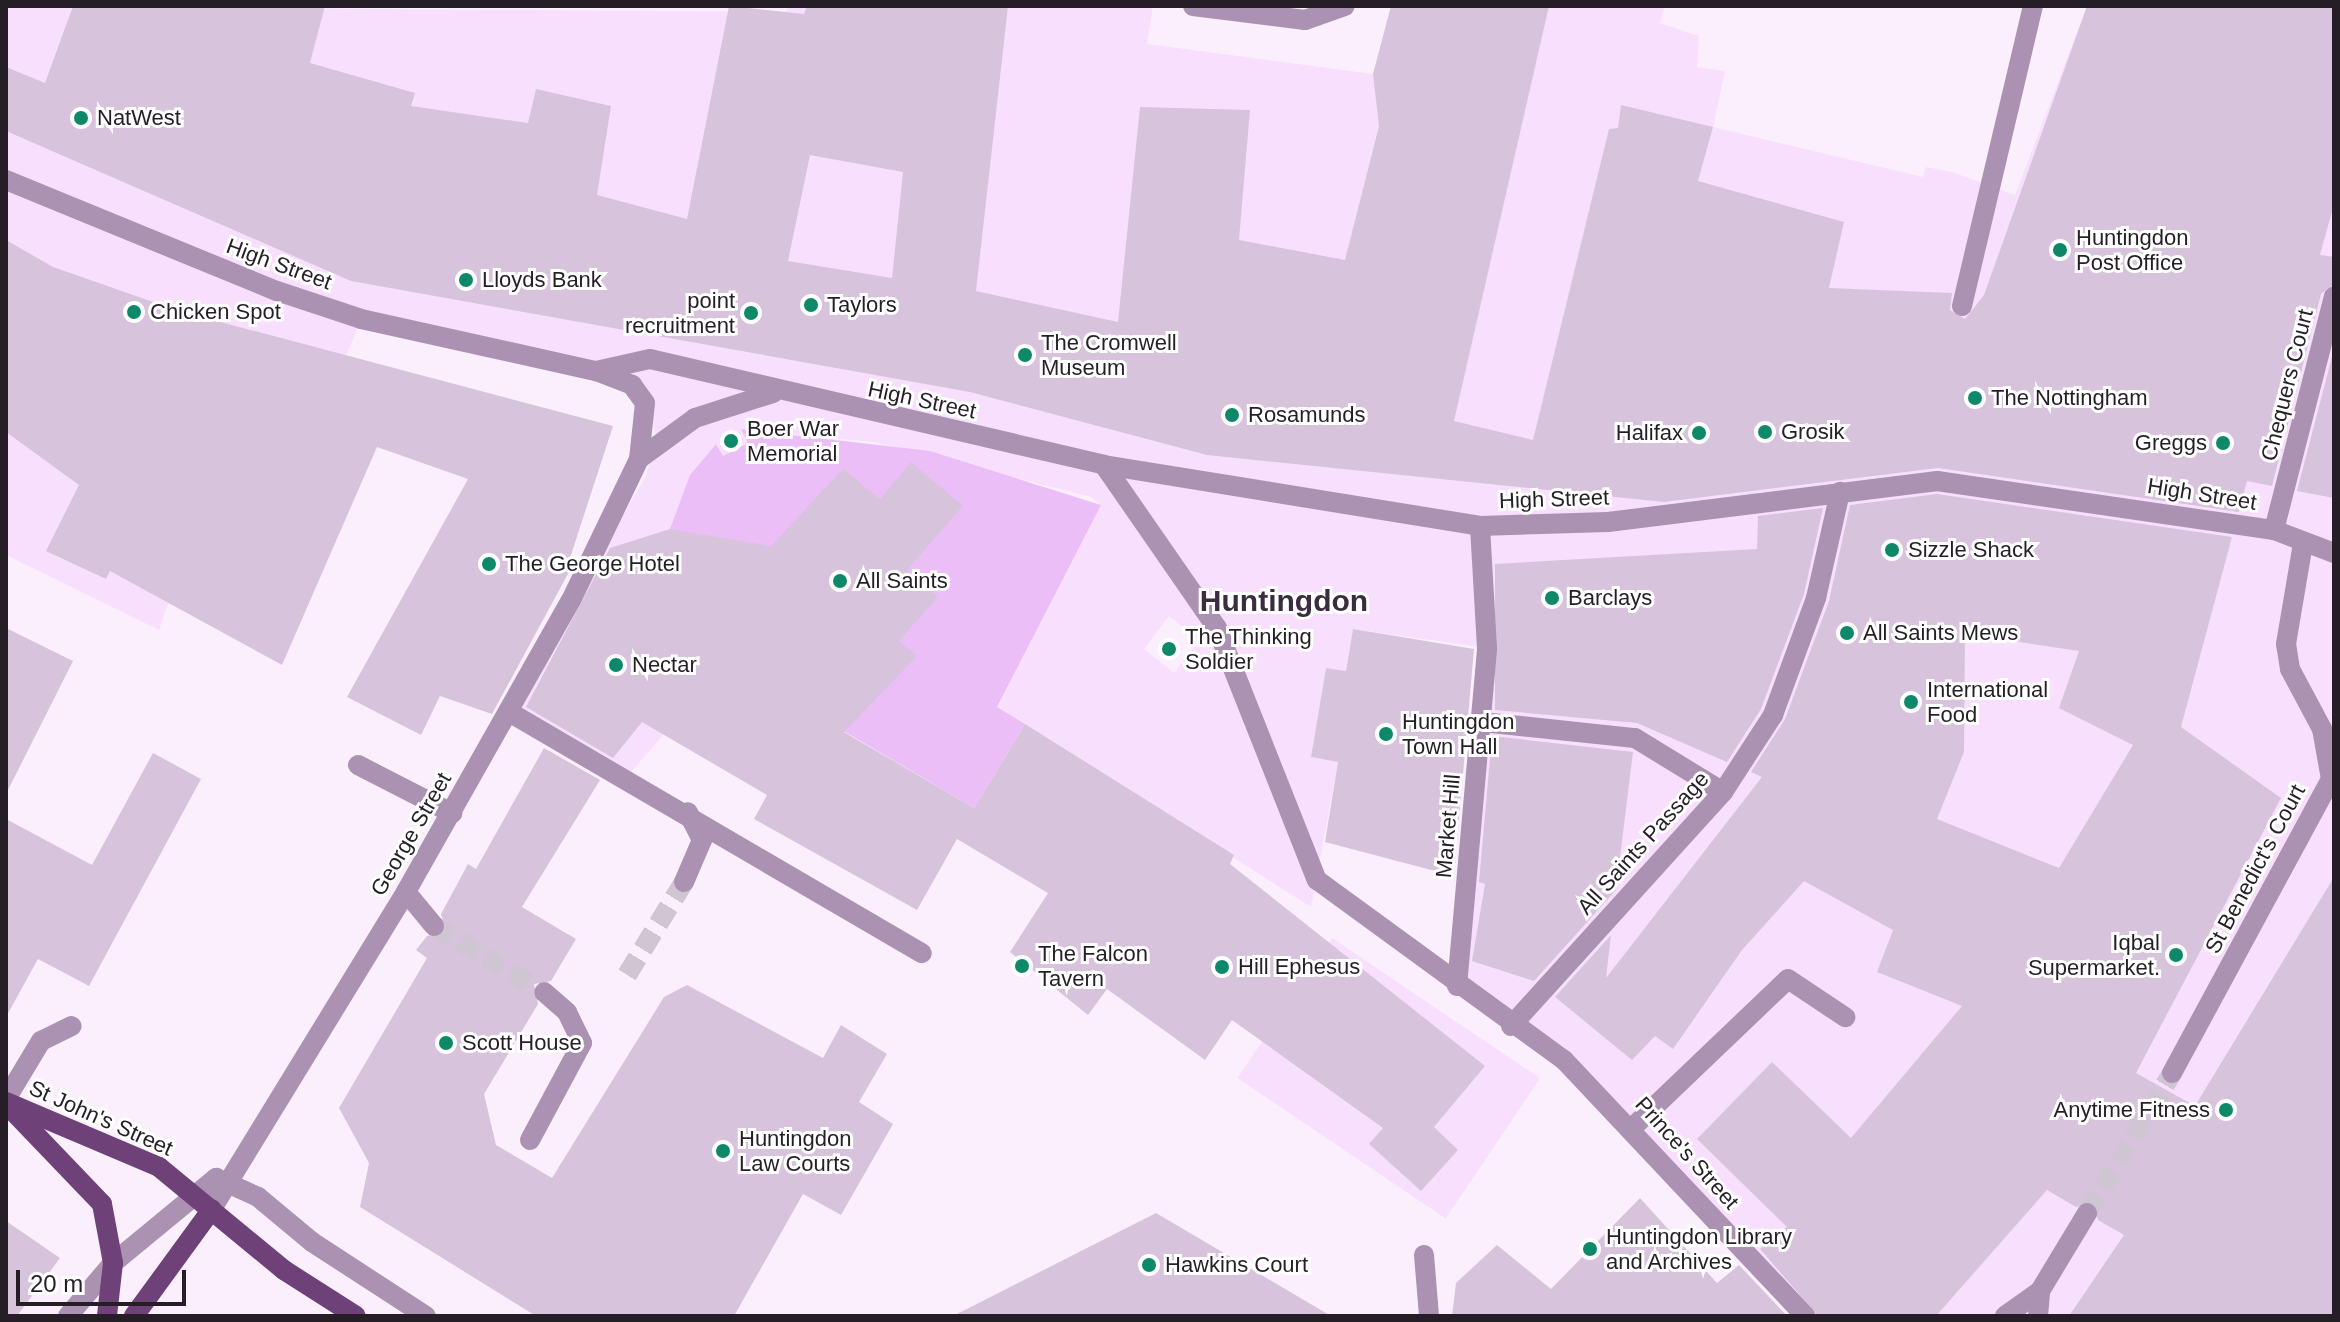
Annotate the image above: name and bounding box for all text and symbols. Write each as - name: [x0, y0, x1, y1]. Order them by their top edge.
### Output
- place label: NatWest: [97, 105, 181, 131]
- marker: NatWest: [72, 109, 90, 127]
- place label: Huntingdon Post Office: [2076, 224, 2189, 276]
- street label: High Street: [223, 233, 335, 295]
- marker: Huntingdon Post Office: [2051, 241, 2069, 259]
- place label: Lloyds Bank: [482, 267, 602, 293]
- marker: Lloyds Bank: [457, 271, 475, 289]
- place label: point recruitment: [625, 287, 735, 338]
- place label: Taylors: [827, 292, 897, 318]
- marker: Taylors: [802, 296, 820, 314]
- place label: Chicken Spot: [150, 299, 281, 325]
- marker: Chicken Spot: [125, 303, 143, 321]
- marker: point recruitment: [742, 304, 760, 322]
- street label: Chequers Court: [2255, 306, 2319, 464]
- place label: The Cromwell Museum: [1041, 329, 1177, 380]
- marker: The Cromwell Museum: [1016, 346, 1034, 364]
- street label: High Street: [865, 376, 979, 424]
- place label: The Nottingham: [1991, 385, 2148, 411]
- marker: The Nottingham: [1966, 389, 1984, 407]
- place label: Rosamunds: [1248, 402, 1365, 428]
- marker: Rosamunds: [1223, 406, 1241, 424]
- place label: Boer War Memorial: [747, 415, 839, 466]
- place label: Grosik: [1781, 419, 1845, 445]
- place label: Halifax: [1616, 420, 1683, 446]
- marker: Grosik: [1756, 423, 1774, 441]
- marker: Halifax: [1690, 424, 1708, 442]
- place label: Greggs: [2135, 430, 2207, 456]
- marker: Boer War Memorial: [722, 432, 740, 450]
- marker: Greggs: [2214, 434, 2232, 452]
- street label: High Street: [2146, 472, 2258, 516]
- street label: High Street: [1499, 484, 1609, 514]
- place label: Sizzle Shack: [1908, 537, 2034, 563]
- marker: Sizzle Shack: [1883, 541, 1901, 559]
- place label: The George Hotel: [505, 551, 680, 577]
- marker: The George Hotel: [480, 555, 498, 573]
- place label: All Saints: [856, 568, 948, 594]
- marker: All Saints: [831, 572, 849, 590]
- district label: Huntingdon: [1200, 583, 1368, 619]
- place label: Barclays: [1568, 585, 1652, 611]
- marker: Barclays: [1543, 589, 1561, 607]
- place label: All Saints Mews: [1863, 620, 2018, 646]
- place label: The Thinking Soldier: [1185, 623, 1312, 674]
- marker: All Saints Mews: [1838, 624, 1856, 642]
- marker: The Thinking Soldier: [1160, 640, 1178, 658]
- place label: Nectar: [632, 652, 697, 678]
- marker: Nectar: [607, 656, 625, 674]
- place label: International Food: [1927, 676, 2048, 728]
- marker: International Food: [1902, 693, 1920, 711]
- place label: Huntingdon Town Hall: [1402, 708, 1515, 760]
- marker: Huntingdon Town Hall: [1377, 725, 1395, 743]
- street label: All Saints Passage: [1572, 766, 1714, 920]
- street label: George Street: [365, 768, 457, 900]
- street label: Market Hill: [1430, 773, 1466, 879]
- street label: St Benedict's Court: [2199, 780, 2311, 958]
- place label: Iqbal Supermarket.: [2028, 929, 2160, 980]
- place label: The Falcon Tavern: [1038, 940, 1148, 992]
- marker: Iqbal Supermarket.: [2167, 946, 2185, 964]
- place label: Hill Ephesus: [1238, 954, 1360, 980]
- marker: The Falcon Tavern: [1013, 957, 1031, 975]
- marker: Hill Ephesus: [1213, 958, 1231, 976]
- place label: Scott House: [462, 1030, 582, 1056]
- marker: Scott House: [437, 1034, 455, 1052]
- street label: St John's Street: [25, 1074, 177, 1162]
- street label: Prince's Street: [1630, 1091, 1744, 1215]
- place label: Anytime Fitness: [2054, 1097, 2210, 1123]
- marker: Anytime Fitness: [2217, 1101, 2235, 1119]
- place label: Huntingdon Law Courts: [739, 1125, 852, 1176]
- marker: Huntingdon Law Courts: [714, 1142, 732, 1160]
- place label: Huntingdon Library and Archives: [1606, 1223, 1792, 1274]
- marker: Huntingdon Library and Archives: [1581, 1240, 1599, 1258]
- place label: Hawkins Court: [1165, 1252, 1308, 1278]
- scale bar: [20, 1254, 190, 1304]
- marker: Hawkins Court: [1140, 1256, 1158, 1274]
- text: 20 m: [30, 1270, 83, 1297]

